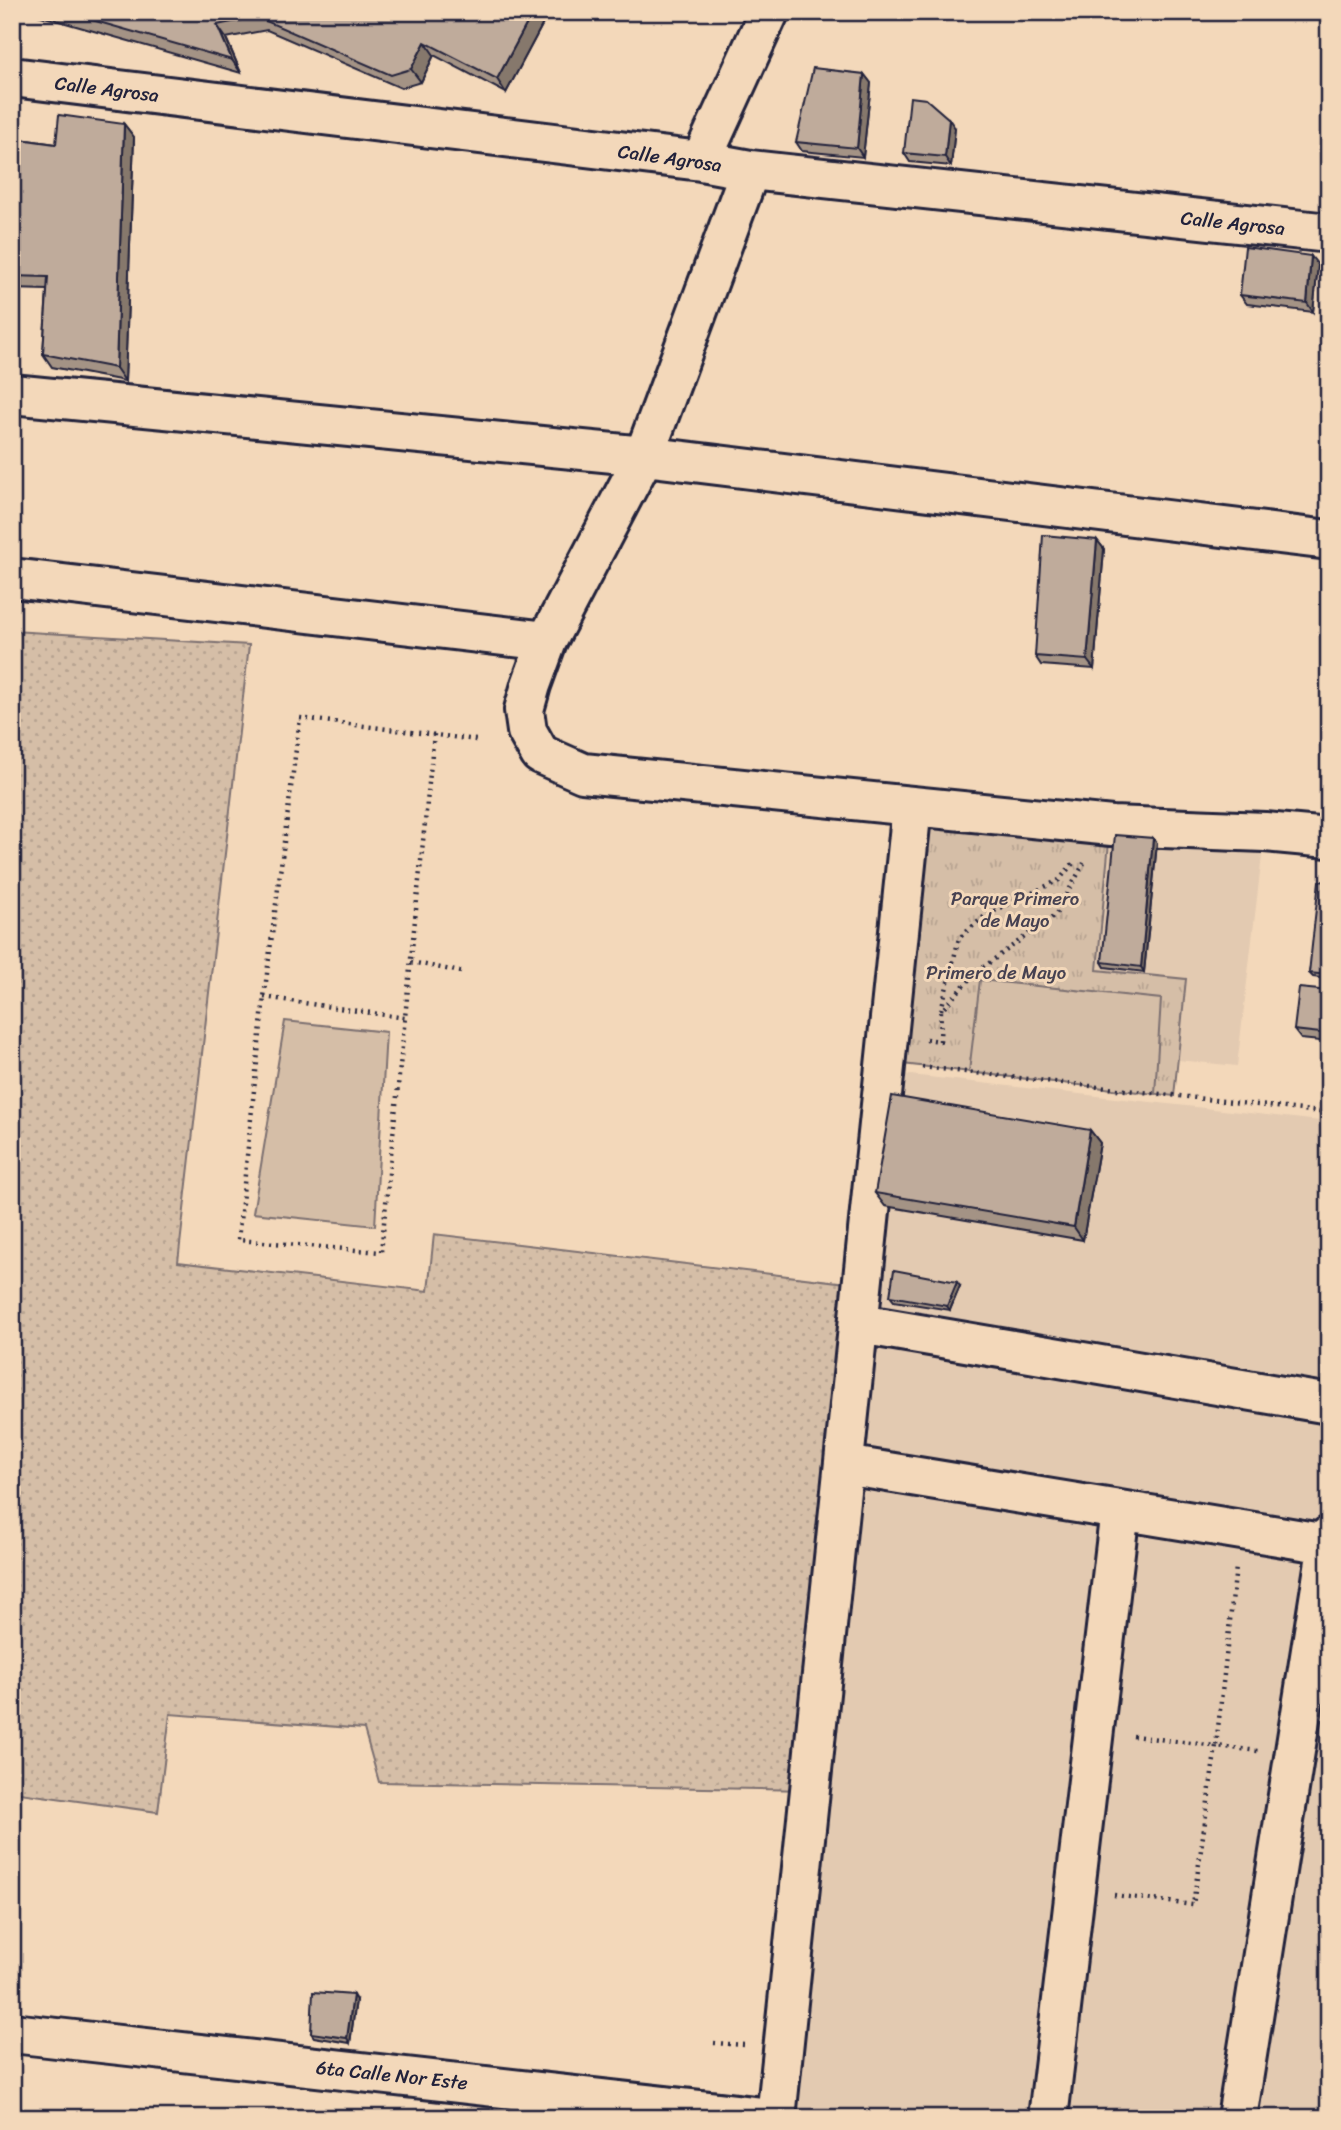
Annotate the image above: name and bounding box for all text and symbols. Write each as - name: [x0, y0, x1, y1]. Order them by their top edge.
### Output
- street label: Calle Agrosa: [53, 66, 161, 112]
- street label: Calle Agrosa: [616, 134, 724, 182]
- street label: Calle Agrosa: [1179, 201, 1287, 245]
- park label: Parque Primero de Mayo: [951, 882, 1079, 937]
- park label: Primero de Mayo: [926, 956, 1066, 989]
- street label: 6ta Calle Nor Este: [315, 2051, 470, 2099]

